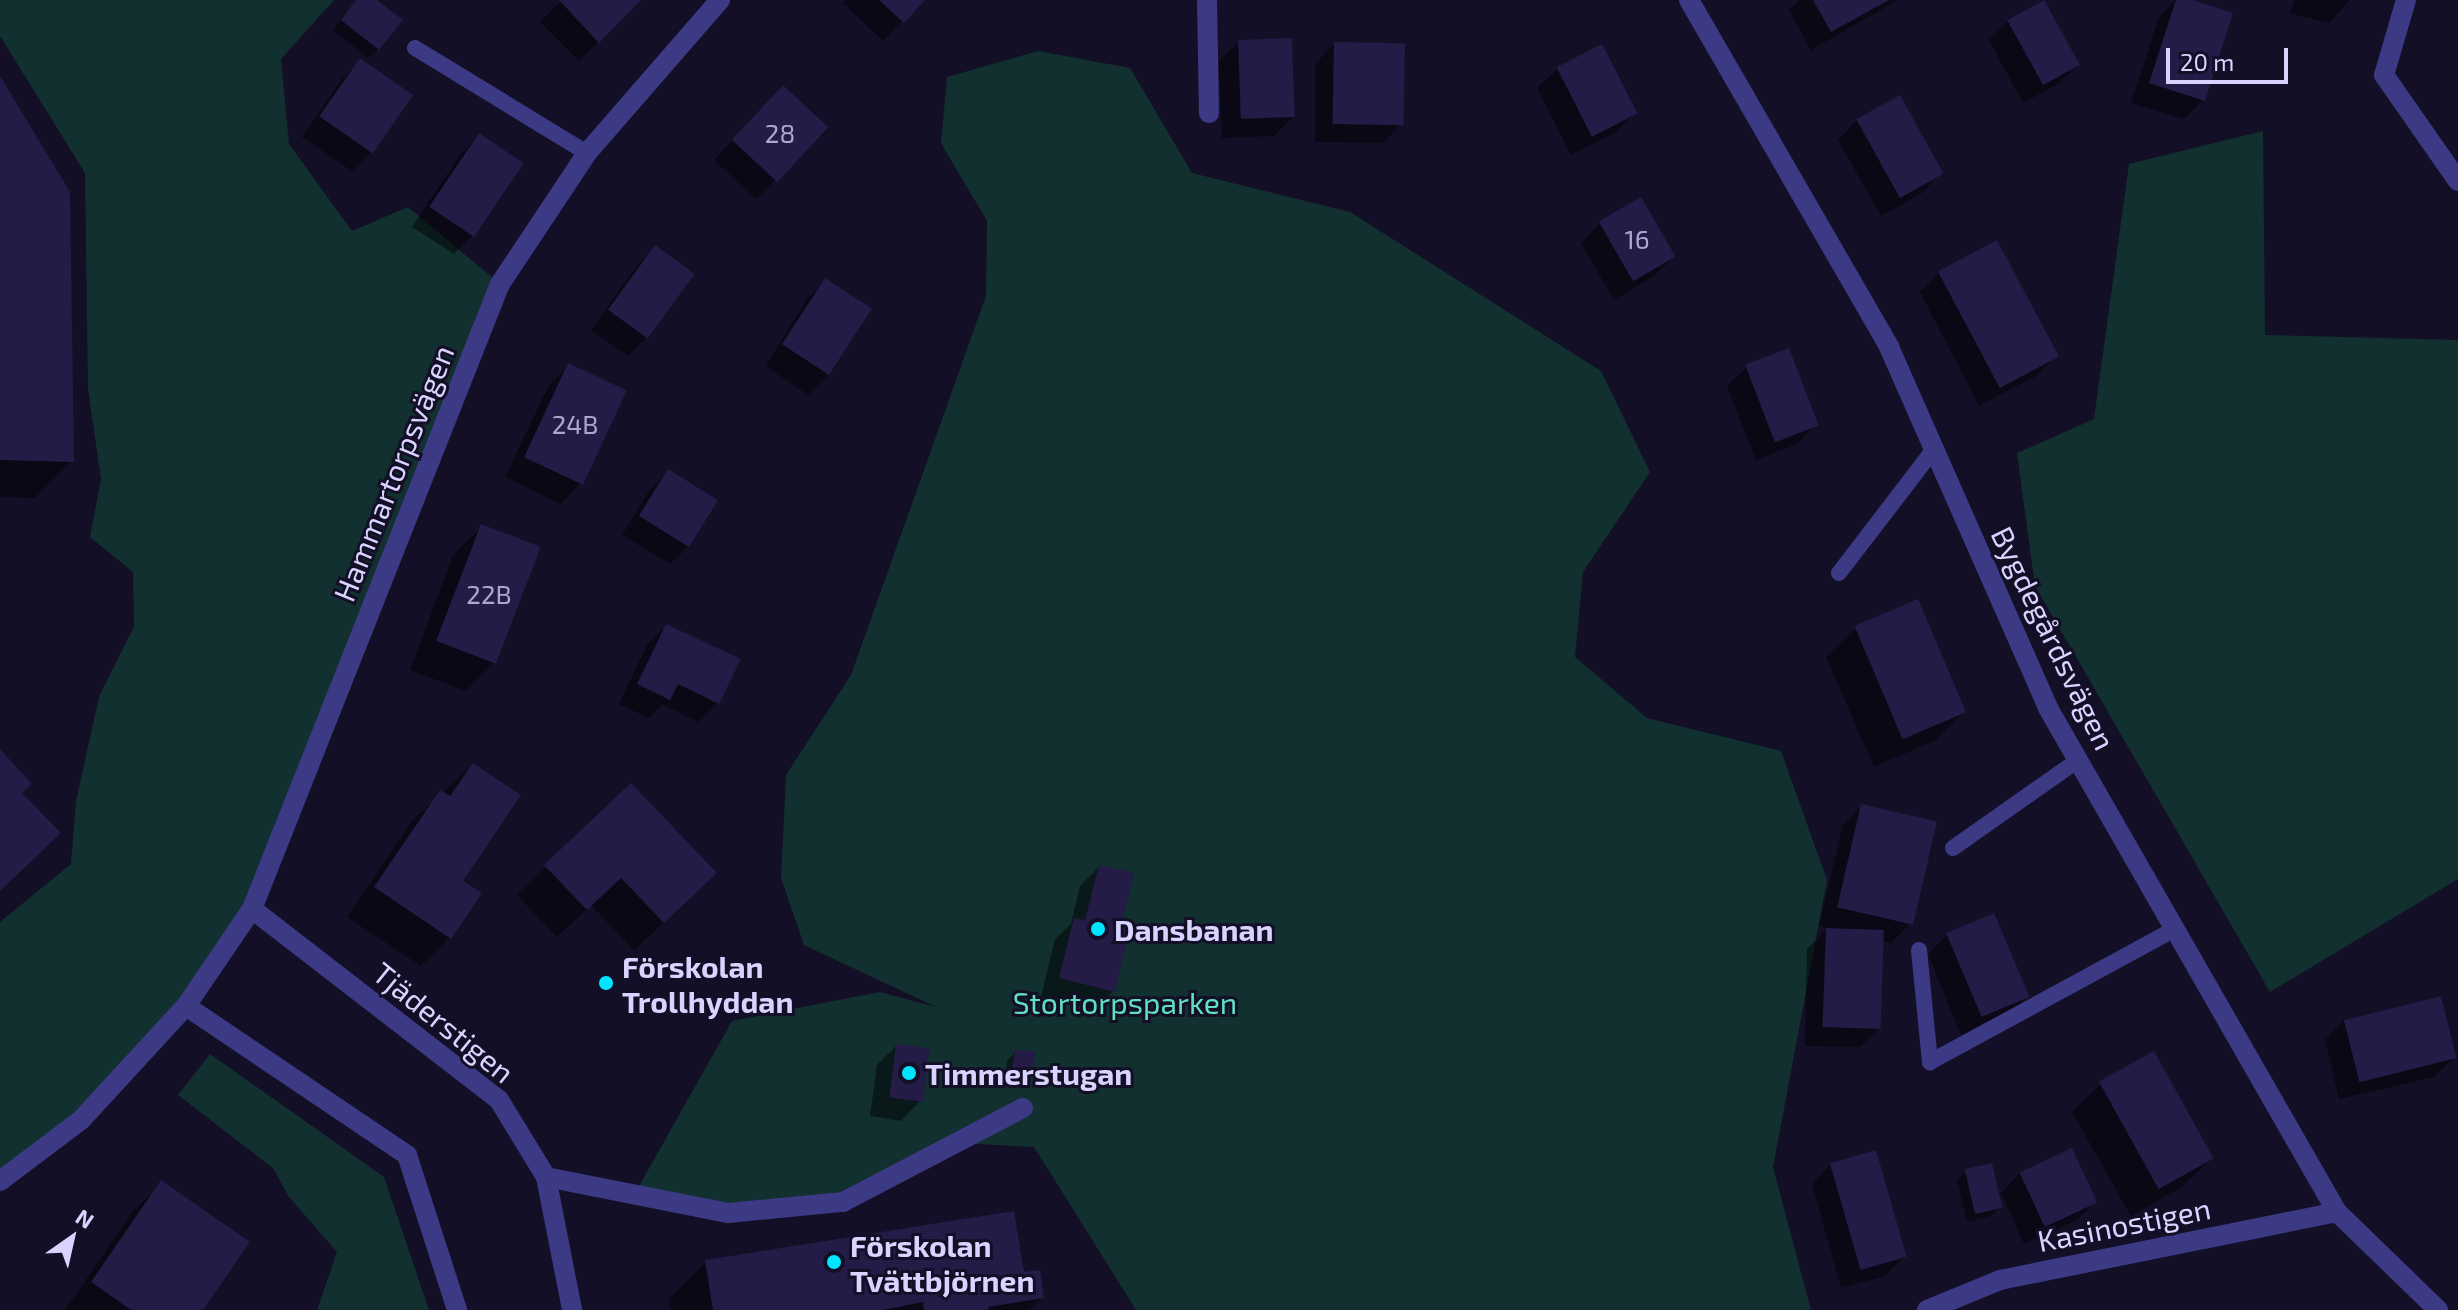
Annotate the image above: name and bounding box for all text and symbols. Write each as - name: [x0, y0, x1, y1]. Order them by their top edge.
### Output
- scale bar: [2170, 32, 2292, 82]
- text: 20 m: [2180, 47, 2234, 76]
- house number: 28: [765, 117, 795, 149]
- house number: 16: [1624, 223, 1650, 255]
- street label: Hammartorpsvägen: [325, 340, 461, 606]
- house number: 24B: [552, 408, 598, 440]
- street label: Bygdegårdsvägen: [1984, 521, 2124, 755]
- house number: 22B: [466, 578, 512, 610]
- place label: Dansbanan: [1114, 911, 1274, 947]
- marker: Dansbanan: [1089, 920, 1107, 938]
- place label: Förskolan Trollhyddan: [622, 948, 793, 1018]
- street label: Tjäderstigen: [366, 954, 522, 1090]
- marker: Förskolan Trollhyddan: [597, 974, 615, 992]
- park label: Stortorpsparken: [1013, 984, 1237, 1020]
- place label: Timmerstugan: [925, 1055, 1132, 1091]
- marker: Timmerstugan: [900, 1064, 918, 1082]
- street label: Kasinostigen: [2034, 1190, 2214, 1258]
- north arrow: [32, 1198, 112, 1278]
- text: N: [72, 1203, 99, 1233]
- place label: Förskolan Tvättbjörnen: [850, 1227, 1034, 1298]
- marker: Förskolan Tvättbjörnen: [825, 1253, 843, 1271]

